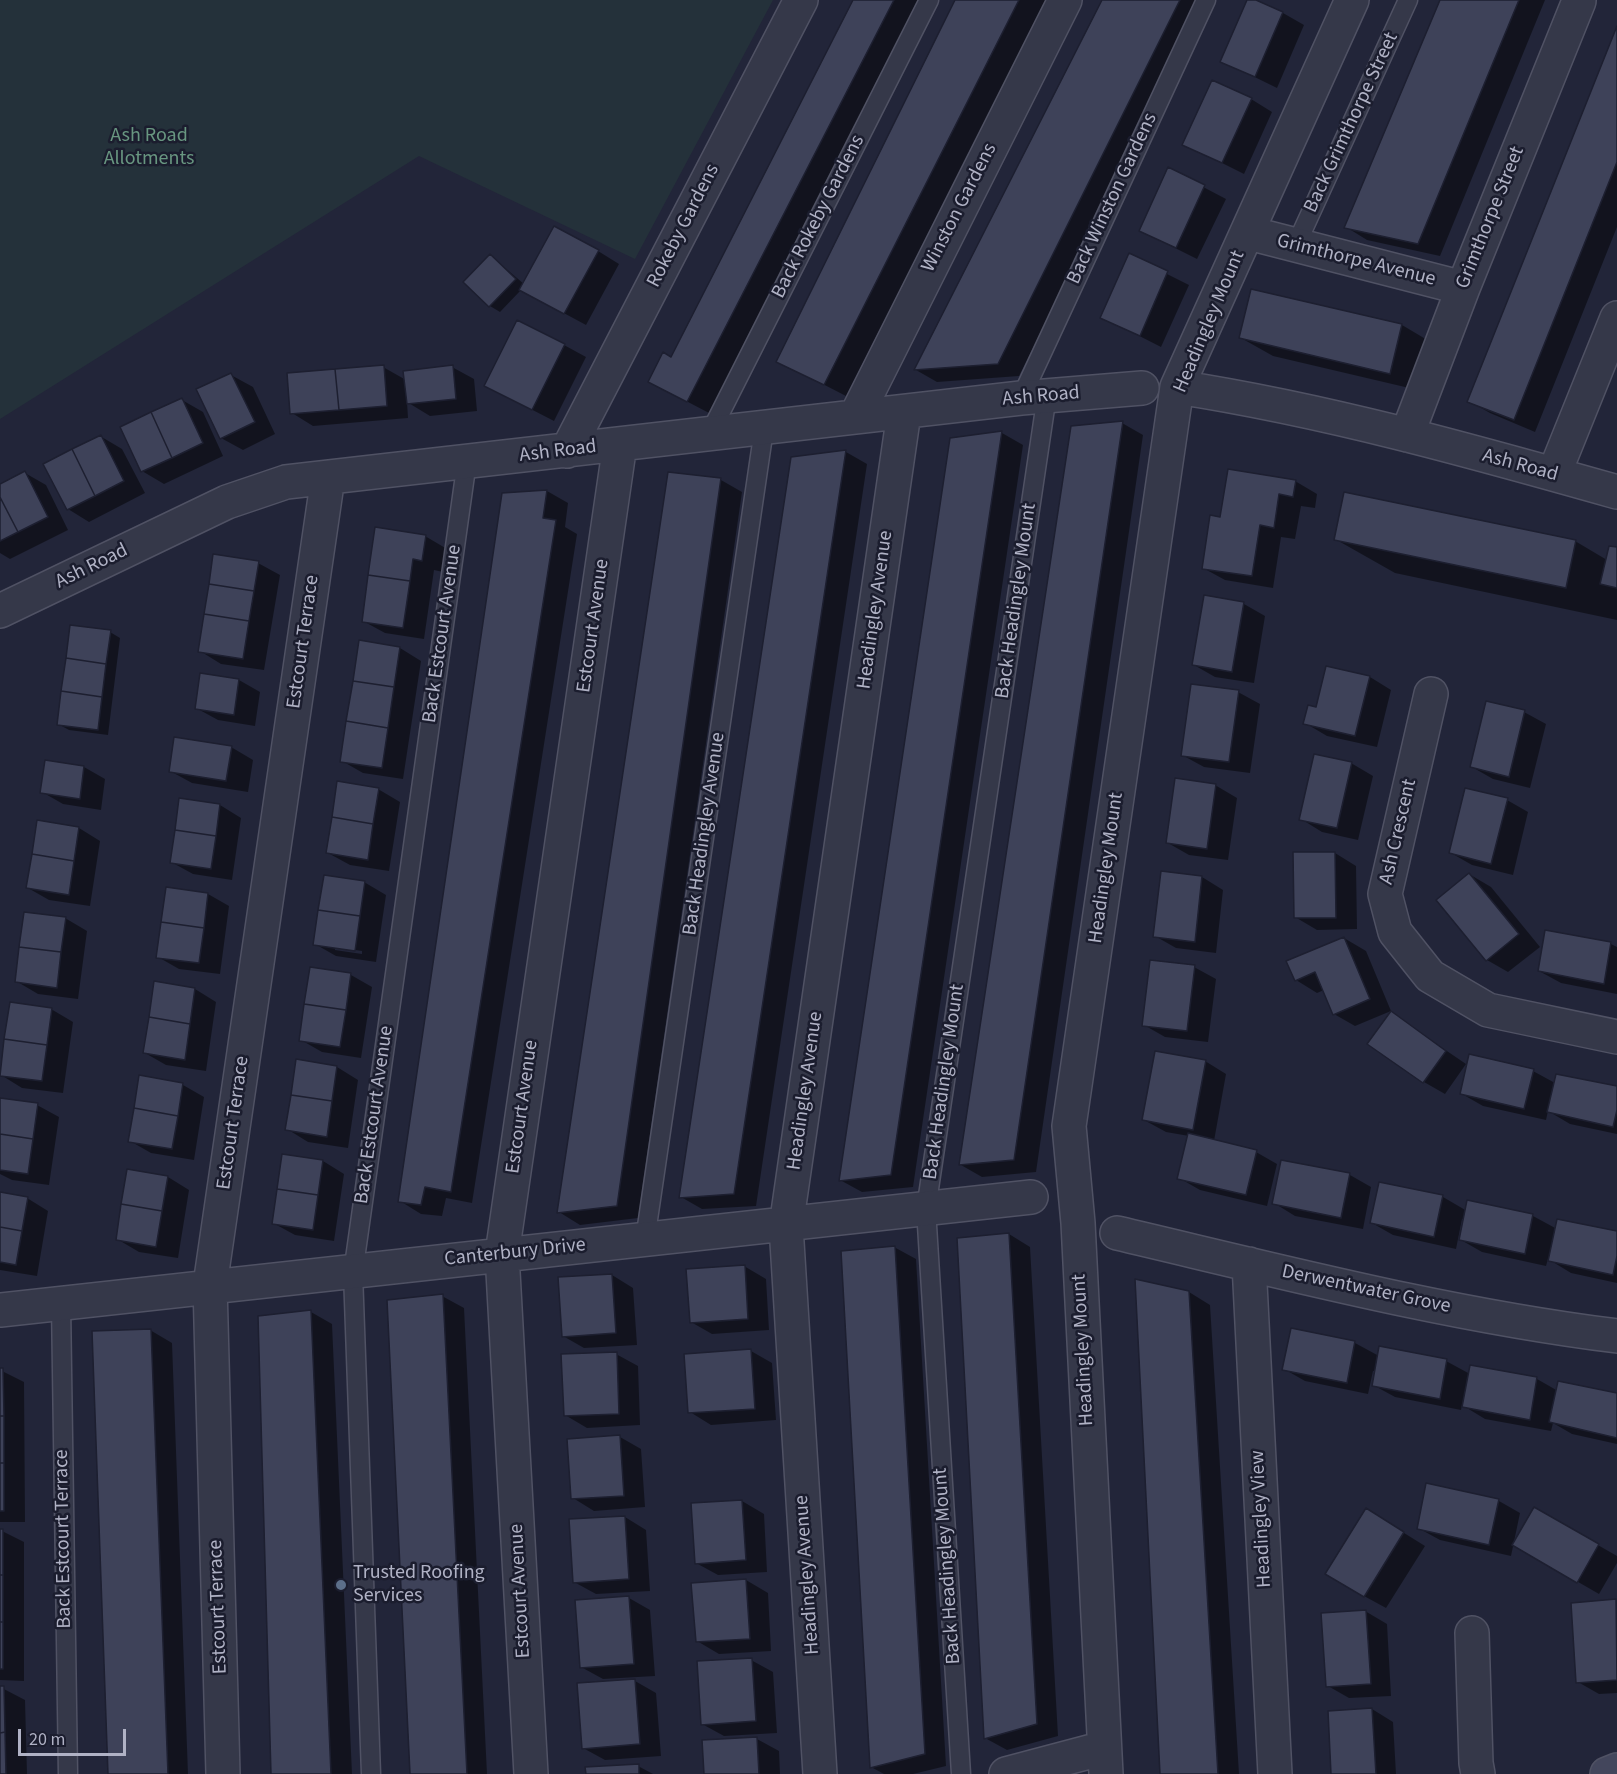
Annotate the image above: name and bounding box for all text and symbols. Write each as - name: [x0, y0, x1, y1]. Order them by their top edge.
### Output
- street label: Back Grimthorpe Street: [1300, 29, 1404, 217]
- street label: Back Winston Gardens: [1063, 110, 1163, 288]
- park label: Ash Road Allotments: [104, 125, 194, 172]
- street label: Back Rokeby Gardens: [767, 131, 871, 303]
- street label: Winston Gardens: [917, 140, 1003, 276]
- street label: Grimthorpe Street: [1452, 143, 1530, 293]
- street label: Rokeby Gardens: [643, 160, 725, 292]
- street label: Grimthorpe Avenue: [1274, 230, 1438, 292]
- street label: Headingley Mount: [1169, 247, 1251, 397]
- street label: Ash Road: [1001, 382, 1081, 412]
- street label: Ash Road: [518, 435, 598, 469]
- street label: Ash Road: [1479, 444, 1561, 488]
- street label: Back Headingley Mount: [991, 502, 1043, 700]
- street label: Headingley Avenue: [853, 529, 899, 691]
- street label: Ash Road: [52, 539, 132, 595]
- street label: Back Estcourt Avenue: [419, 543, 467, 725]
- street label: Estcourt Avenue: [573, 558, 615, 694]
- street label: Estcourt Terrace: [283, 574, 325, 710]
- street label: Back Headingley Avenue: [679, 731, 731, 937]
- street label: Ash Crescent: [1375, 777, 1423, 887]
- street label: Headingley Mount: [1085, 791, 1129, 945]
- street label: Back Headingley Mount: [919, 983, 971, 1181]
- street label: Headingley Avenue: [783, 1010, 829, 1172]
- street label: Back Estcourt Avenue: [351, 1024, 399, 1206]
- street label: Estcourt Avenue: [502, 1039, 544, 1175]
- street label: Estcourt Terrace: [213, 1055, 255, 1191]
- street label: Canterbury Drive: [443, 1234, 587, 1272]
- street label: Derwentwater Grove: [1279, 1260, 1453, 1320]
- street label: Headingley Mount: [1068, 1273, 1100, 1427]
- street label: Back Estcourt Terrace: [50, 1449, 78, 1629]
- street label: Headingley View: [1246, 1450, 1278, 1588]
- street label: Back Headingley Mount: [929, 1467, 967, 1665]
- street label: Headingley Avenue: [790, 1494, 826, 1656]
- street label: Estcourt Avenue: [505, 1523, 537, 1659]
- street label: Estcourt Terrace: [205, 1539, 233, 1675]
- place label: Trusted Roofing Services: [353, 1562, 485, 1609]
- marker: Trusted Roofing Services: [334, 1578, 348, 1592]
- scale bar: [21, 1717, 129, 1755]
- text: 20 m: [29, 1727, 65, 1752]

